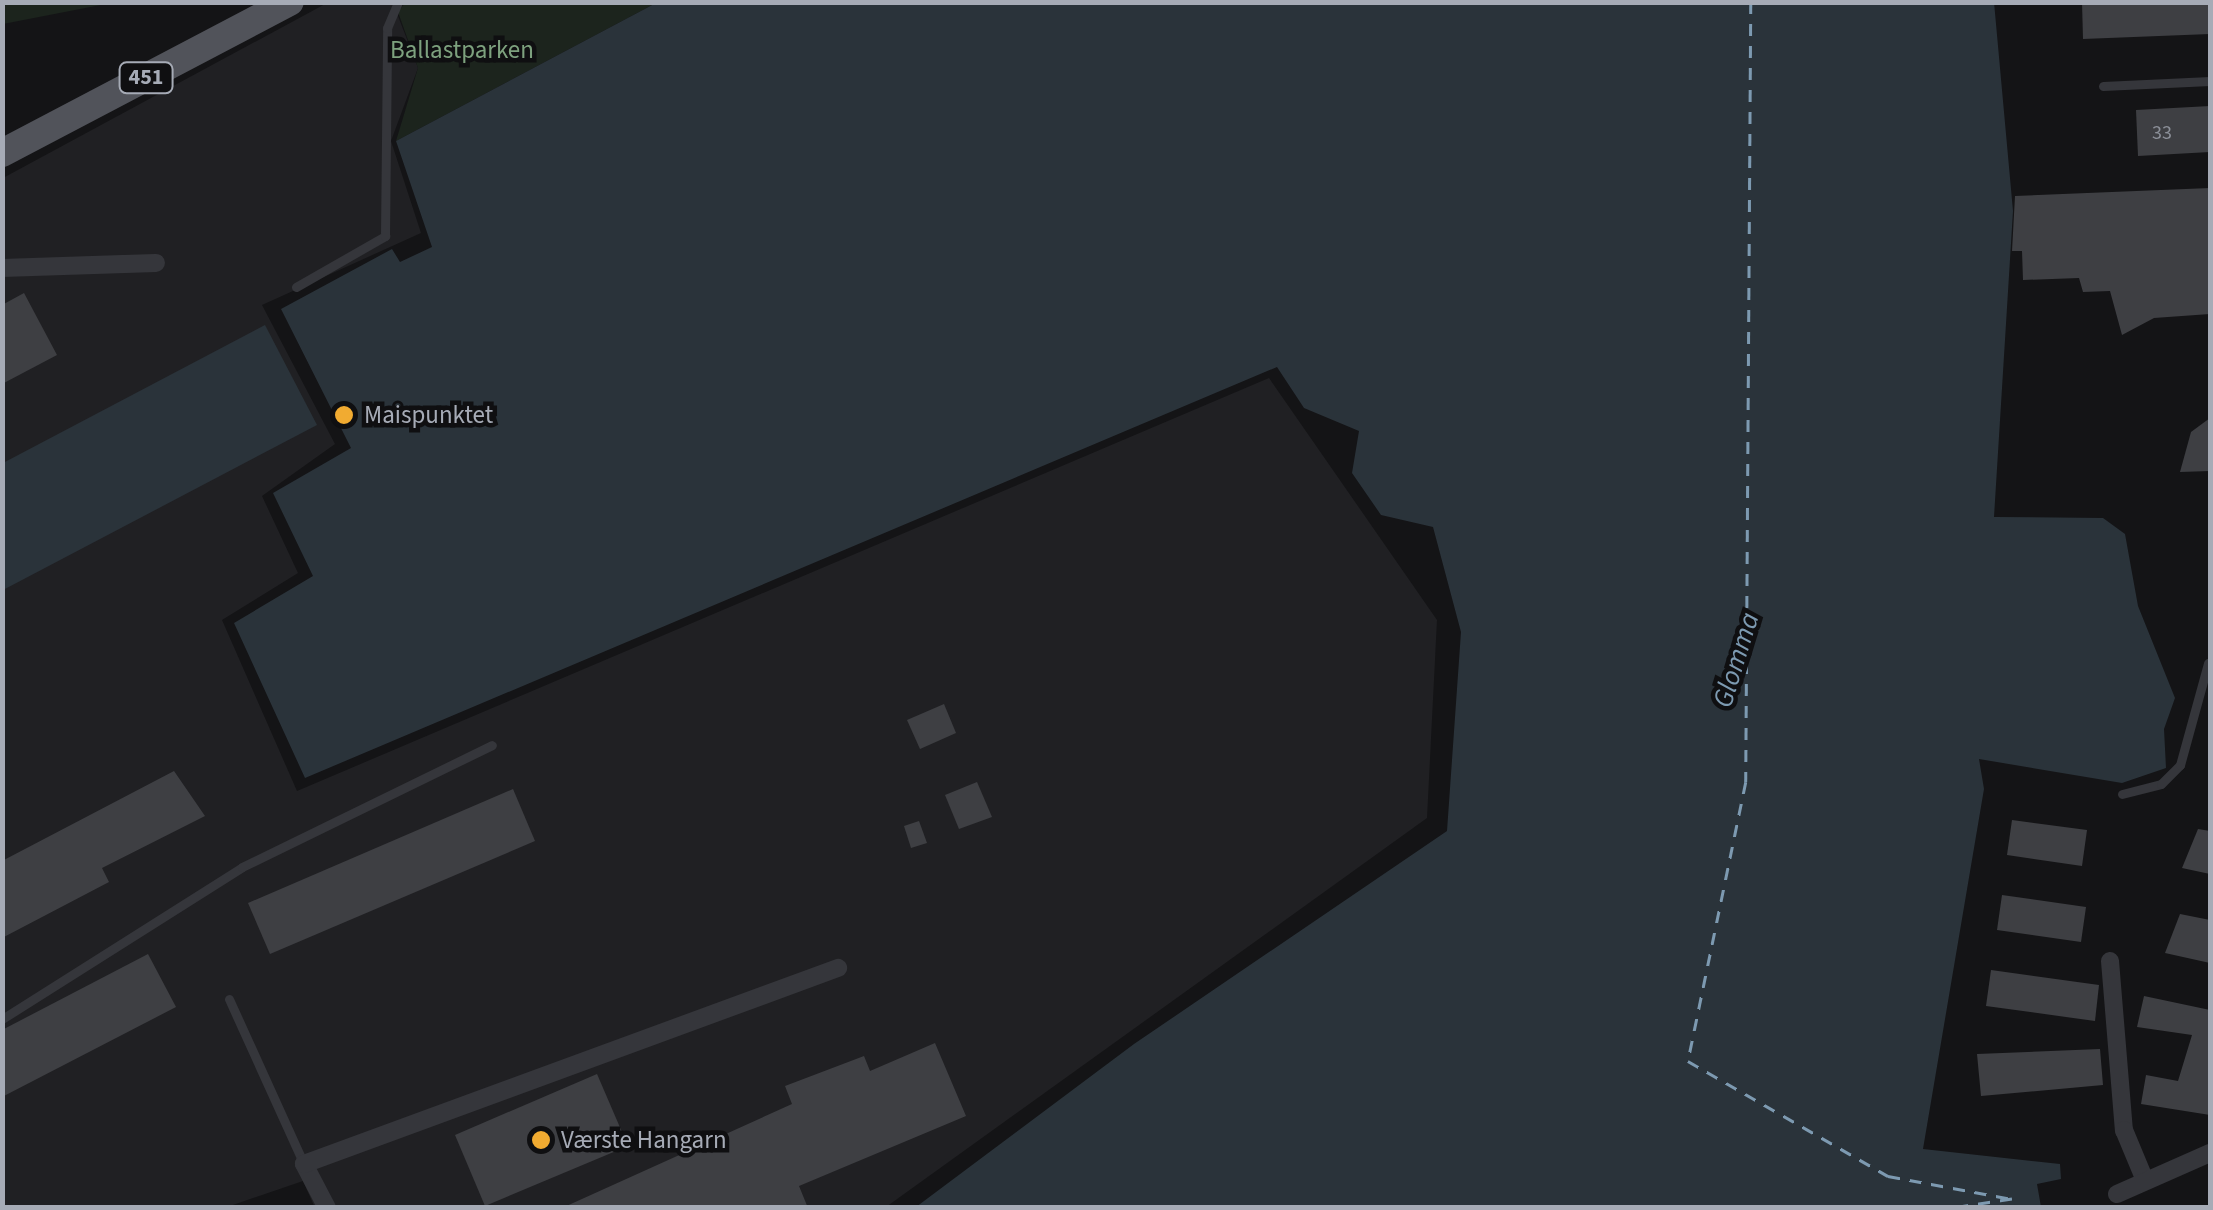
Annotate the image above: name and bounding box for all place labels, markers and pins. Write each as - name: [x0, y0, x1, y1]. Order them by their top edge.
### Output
- place label: Maispunktet: [364, 400, 493, 430]
- marker: Maispunktet: [333, 404, 355, 426]
- place label: Værste Hangarn: [561, 1125, 727, 1155]
- marker: Værste Hangarn: [530, 1129, 552, 1151]

